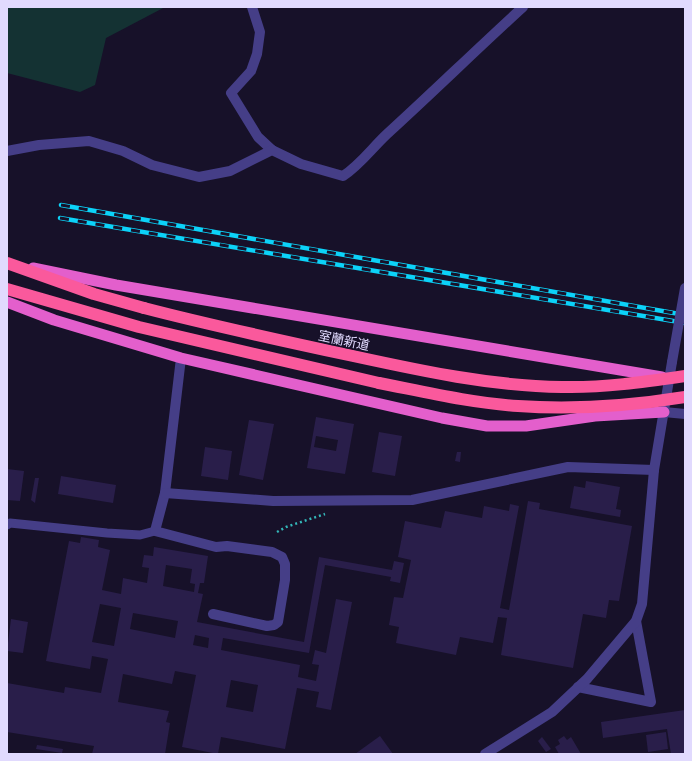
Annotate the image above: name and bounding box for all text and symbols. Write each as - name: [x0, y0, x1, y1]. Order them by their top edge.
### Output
- street label: 室蘭新道: [317, 327, 371, 354]

